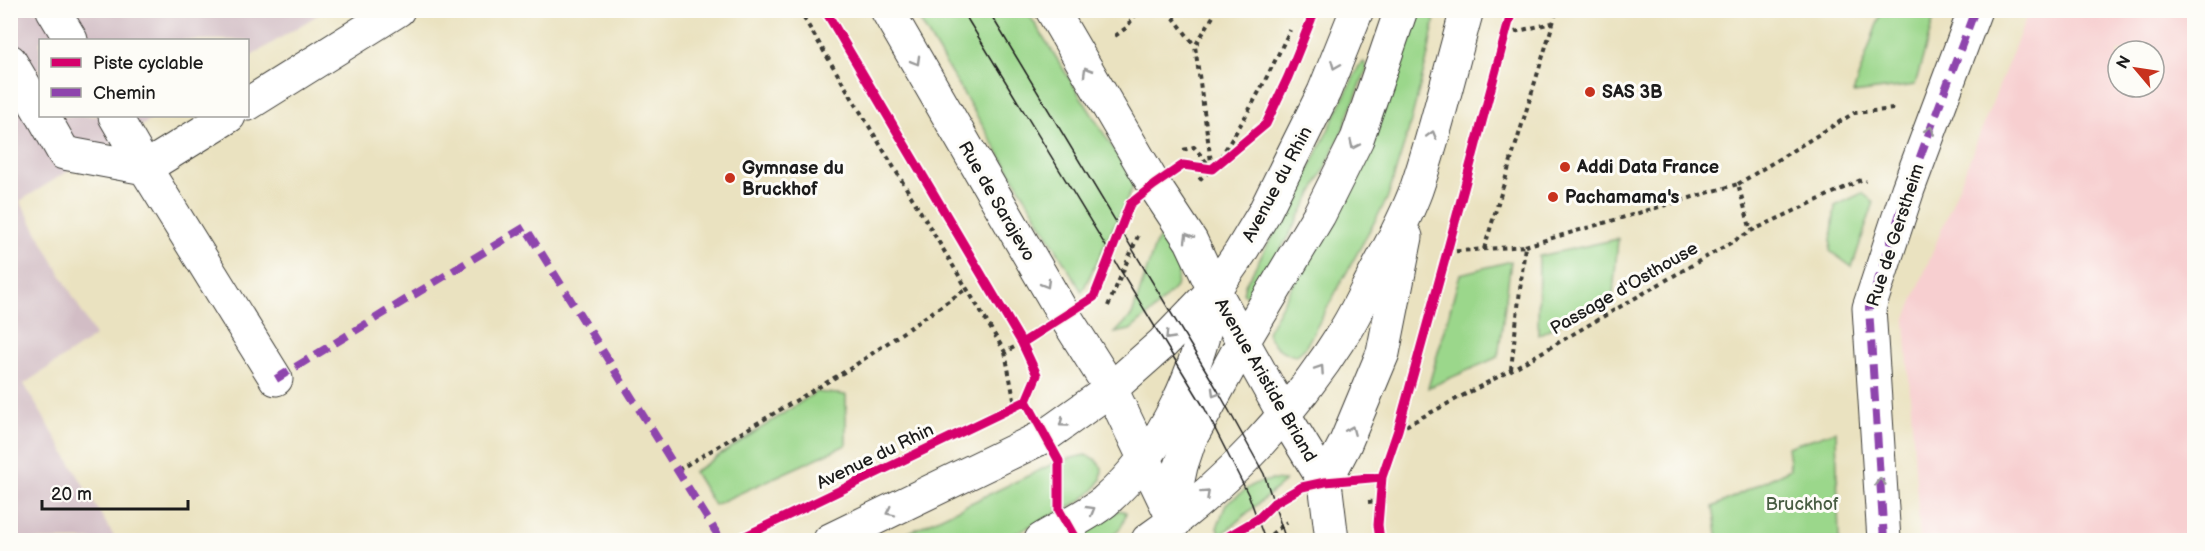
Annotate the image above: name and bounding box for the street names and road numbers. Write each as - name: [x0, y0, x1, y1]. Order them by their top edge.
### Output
- street label: Avenue du Rhin: [1238, 123, 1317, 245]
- street label: Rue de Sarajevo: [954, 138, 1039, 265]
- street label: Rue de Gerstheim: [1862, 161, 1928, 309]
- street label: Passage d'Osthouse: [1547, 237, 1702, 339]
- street label: Avenue Aristide Briand: [1210, 295, 1321, 466]
- street label: Avenue du Rhin: [813, 419, 937, 494]

